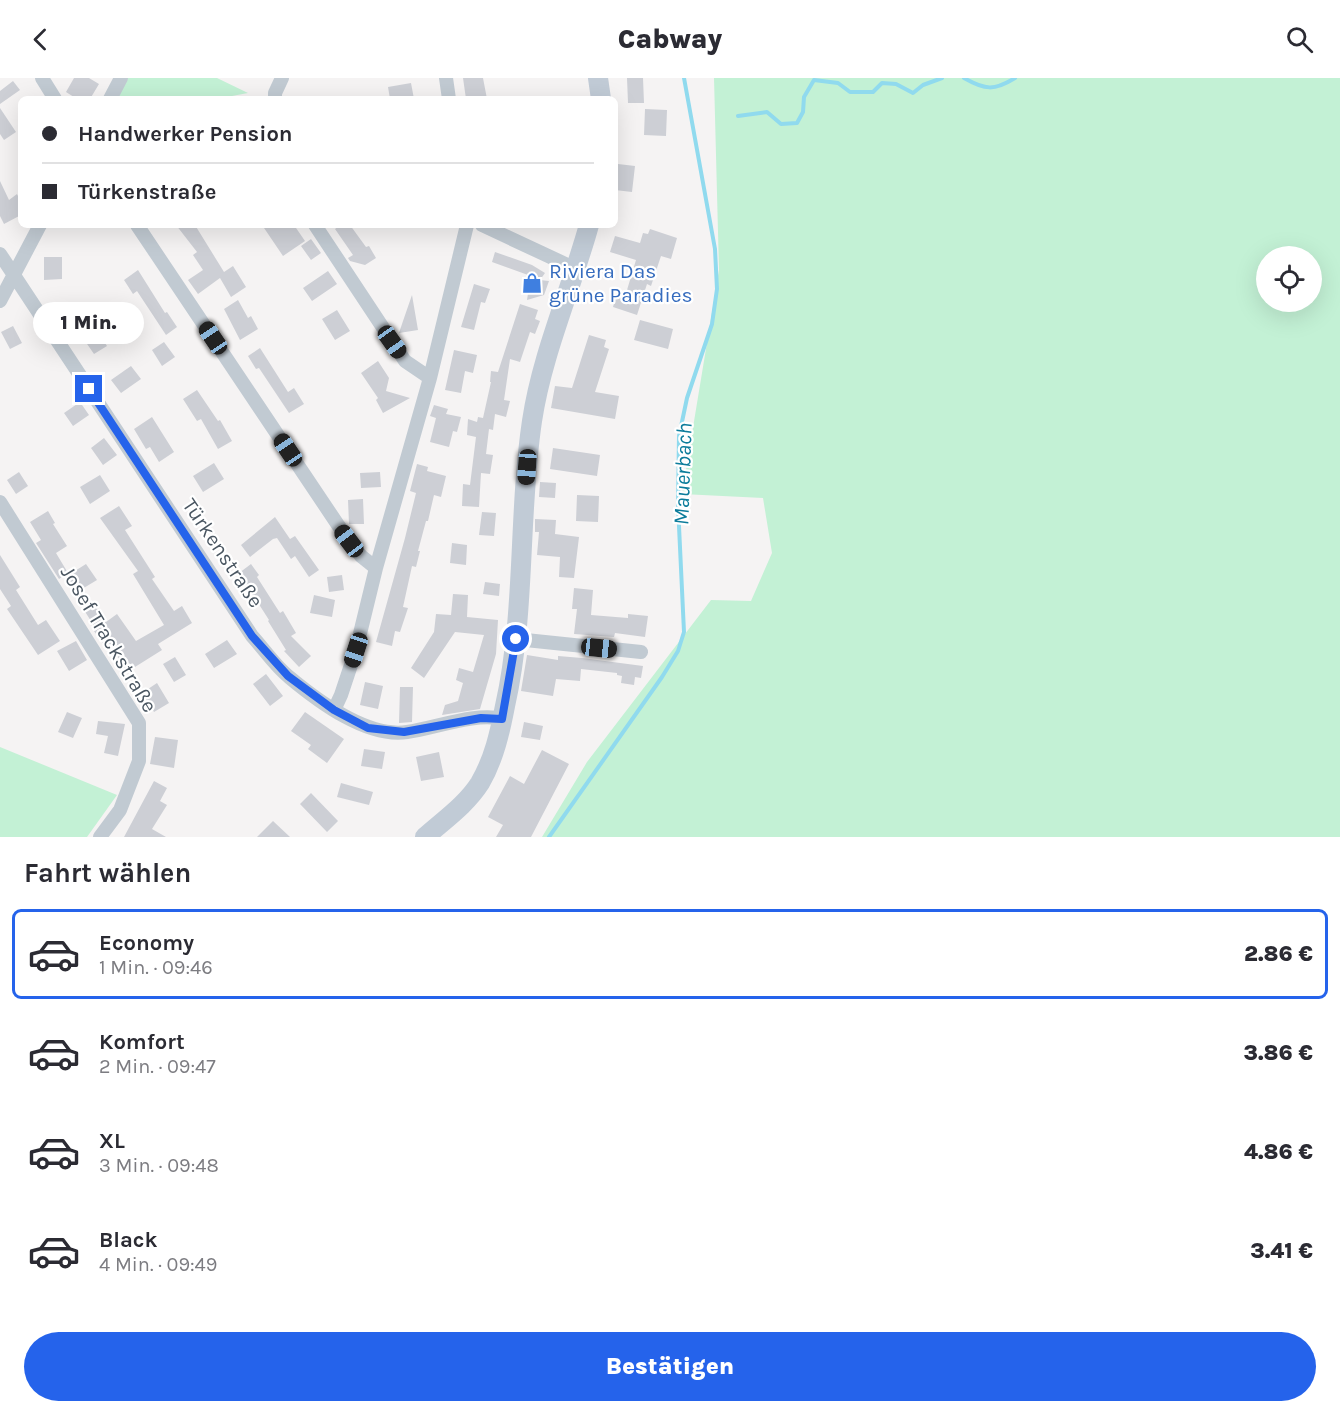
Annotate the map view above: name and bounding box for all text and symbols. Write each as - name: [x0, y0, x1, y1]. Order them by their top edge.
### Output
- icon: back: [24, 23, 57, 56]
- text: Cabway: [618, 23, 722, 55]
- icon: search: [1283, 23, 1316, 56]
- text: Handwerker Pension: [78, 121, 293, 147]
- text: Türkenstraße: [78, 179, 216, 205]
- map controls: [1256, 246, 1322, 312]
- button: locate: [1256, 246, 1322, 312]
- place label: Riviera Das grüne Paradies: [549, 259, 692, 307]
- shop icon: Riviera Das grüne Paradies: [520, 271, 544, 295]
- callout: 1 Min.: [34, 302, 144, 344]
- text: 1 Min.: [60, 311, 117, 334]
- car: [195, 318, 231, 358]
- car: [374, 322, 410, 362]
- route end: [75, 375, 102, 402]
- water label: Mauerbach: [668, 422, 698, 526]
- car: [270, 430, 306, 470]
- car: [517, 448, 537, 486]
- street label: Türkenstraße: [178, 494, 268, 612]
- car: [331, 521, 367, 561]
- street label: Josef Trackstraße: [56, 561, 162, 717]
- route start: [502, 625, 529, 652]
- car: [342, 630, 370, 670]
- car: [580, 637, 618, 659]
- text: Fahrt wählen: [24, 857, 191, 889]
- icon: car: [27, 927, 81, 981]
- text: Economy: [99, 930, 194, 956]
- text: 2.86 €: [1244, 941, 1313, 967]
- text: 1 Min. · 09:46: [99, 956, 213, 979]
- icon: car: [27, 1026, 81, 1080]
- text: Komfort: [99, 1029, 185, 1055]
- text: 3.86 €: [1244, 1040, 1313, 1066]
- text: 2 Min. · 09:47: [99, 1055, 216, 1078]
- icon: car: [27, 1125, 81, 1179]
- text: XL: [99, 1128, 125, 1154]
- text: 4.86 €: [1244, 1139, 1313, 1165]
- text: 3 Min. · 09:48: [99, 1154, 219, 1177]
- icon: car: [27, 1224, 81, 1278]
- text: Black: [99, 1227, 158, 1253]
- text: 3.41 €: [1250, 1238, 1313, 1264]
- text: 4 Min. · 09:49: [99, 1253, 217, 1276]
- button: Bestätigen: [24, 1332, 1316, 1401]

